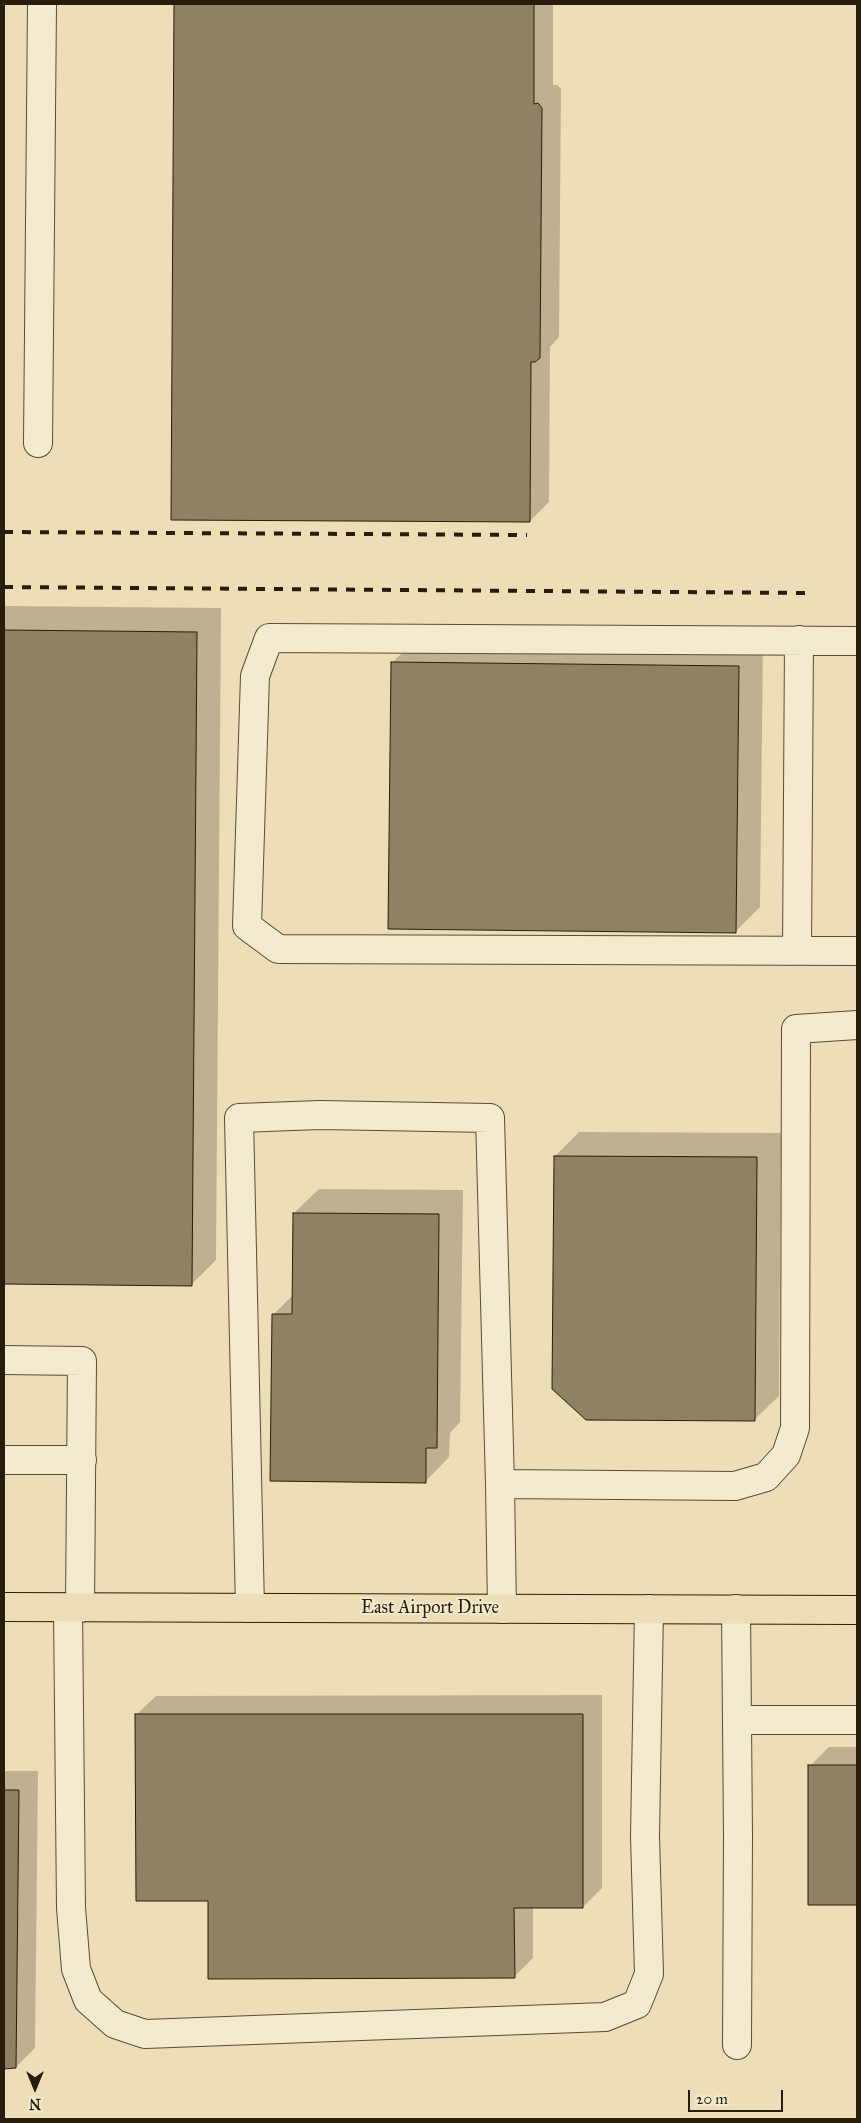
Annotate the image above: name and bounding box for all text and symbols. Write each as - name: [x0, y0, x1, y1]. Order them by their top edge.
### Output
- street label: East Airport Drive: [361, 1598, 499, 1620]
- north arrow: [10, 2063, 60, 2113]
- scale bar: [691, 2080, 786, 2112]
- text: 20 m: [696, 2090, 728, 2108]
- text: N: [29, 2095, 41, 2112]

